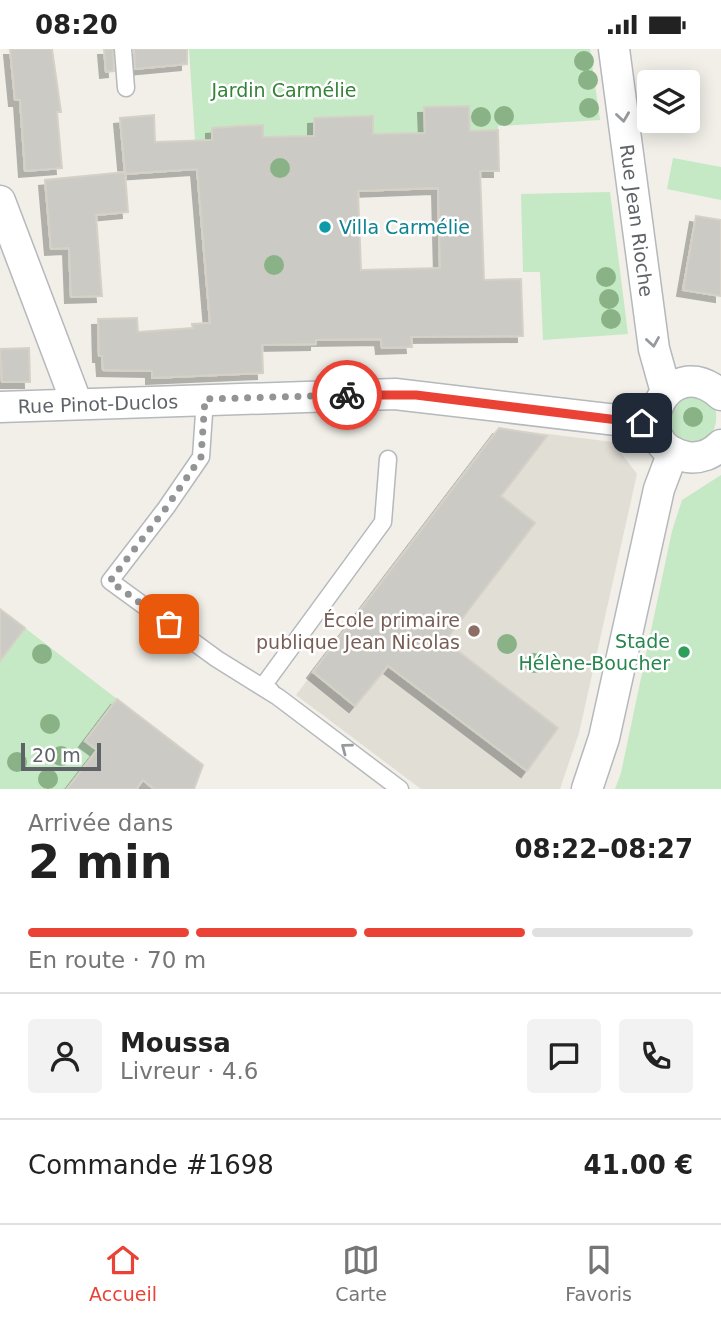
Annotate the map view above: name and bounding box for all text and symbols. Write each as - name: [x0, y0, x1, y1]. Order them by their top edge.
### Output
- text: 08:20: [35, 10, 118, 40]
- map controls: [637, 70, 700, 133]
- button: layers: [637, 70, 700, 133]
- park label: Jardin Carmélie: [211, 79, 356, 101]
- one-way arrow: [615, 111, 630, 122]
- street label: Rue Jean Rioche: [616, 143, 658, 298]
- place label: Villa Carmélie: [339, 216, 470, 238]
- marker: Villa Carmélie: [317, 219, 333, 235]
- one-way arrow: [645, 336, 660, 348]
- courier: [312, 360, 382, 430]
- icon: bike: [328, 376, 366, 414]
- street label: Rue Pinot-Duclos: [17, 390, 178, 417]
- pin: [612, 393, 672, 453]
- icon: home: [623, 404, 661, 442]
- pin: [139, 594, 199, 654]
- icon: bag: [150, 605, 188, 643]
- place label: École primaire publique Jean Nicolas: [256, 609, 460, 653]
- marker: École primaire publique Jean Nicolas: [466, 623, 482, 639]
- place label: Stade Hélène-Boucher: [518, 630, 670, 674]
- marker: Stade Hélène-Boucher: [676, 644, 692, 660]
- scale bar: [21, 740, 102, 772]
- text: 20 m: [32, 744, 81, 766]
- one-way arrow: [341, 744, 353, 756]
- text: Arrivée dans: [28, 810, 173, 836]
- text: 08:22–08:27: [514, 834, 693, 864]
- text: 2 min: [28, 835, 172, 889]
- text: En route · 70 m: [28, 947, 206, 973]
- button: person: [28, 1019, 102, 1093]
- button: chat: [527, 1019, 601, 1093]
- button: phone: [619, 1019, 693, 1093]
- text: Moussa: [120, 1028, 231, 1058]
- text: Livreur · 4.6: [120, 1058, 258, 1084]
- text: Commande #1698: [28, 1150, 274, 1180]
- text: 41.00 €: [584, 1150, 693, 1180]
- tab: Accueil: [89, 1241, 157, 1305]
- tab: Carte: [335, 1241, 387, 1305]
- tab: Favoris: [565, 1241, 632, 1305]

